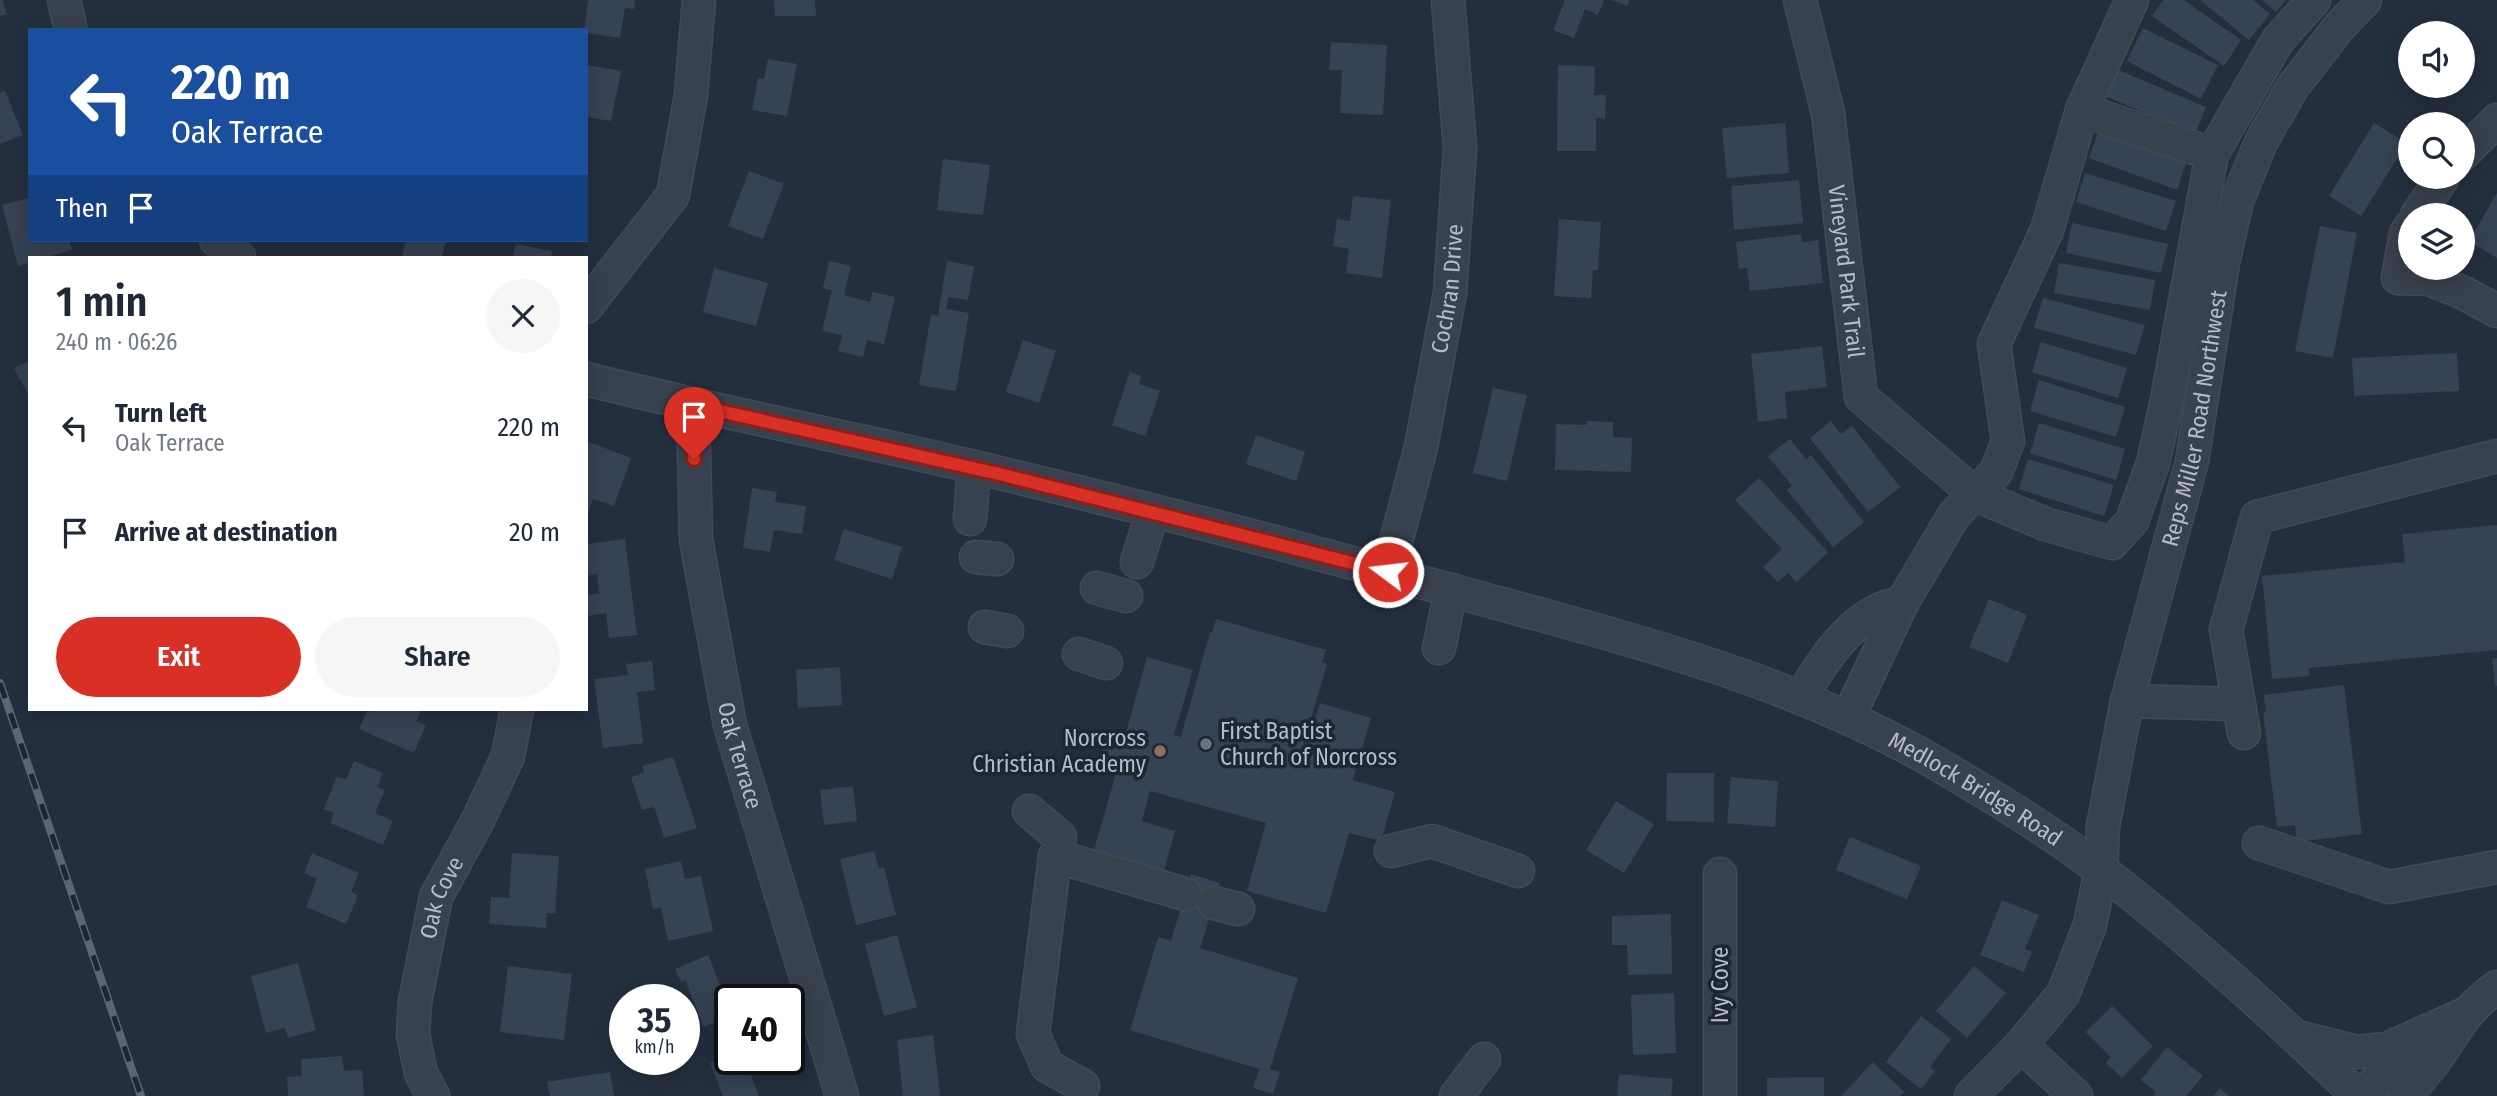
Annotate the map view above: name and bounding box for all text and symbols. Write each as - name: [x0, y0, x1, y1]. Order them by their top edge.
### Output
- map controls: [2398, 21, 2475, 280]
- button: sound: [2398, 21, 2475, 98]
- text: 220 m: [171, 53, 291, 112]
- icon: left: [56, 56, 147, 147]
- button: search: [2398, 112, 2475, 189]
- text: Oak Terrace: [171, 113, 324, 151]
- street label: Vineyard Park Trail: [1822, 183, 1870, 360]
- icon: arrive: [122, 189, 160, 227]
- text: Then: [56, 193, 108, 224]
- button: layers: [2398, 203, 2475, 280]
- street label: Cochran Drive: [1425, 223, 1469, 356]
- text: 1 min: [56, 277, 147, 327]
- button: close: [486, 279, 560, 353]
- street label: Reps Miller Road Northwest: [2155, 288, 2233, 550]
- text: 240 m · 06:26: [56, 328, 177, 356]
- pin: [664, 387, 724, 459]
- text: Turn left: [115, 398, 207, 429]
- icon: arrive: [675, 398, 713, 436]
- icon: left: [56, 409, 94, 447]
- text: 220 m: [497, 412, 560, 443]
- text: Oak Terrace: [115, 429, 225, 457]
- icon: arrive: [56, 514, 94, 552]
- text: Arrive at destination: [115, 517, 338, 548]
- text: 20 m: [509, 517, 560, 548]
- position arrow: [1351, 535, 1425, 609]
- button: Exit: [56, 617, 301, 697]
- button: Share: [315, 617, 560, 697]
- street label: Oak Terrace: [712, 700, 768, 812]
- place label: First Baptist Church of Norcross: [1220, 717, 1397, 771]
- place label: Norcross Christian Academy: [972, 724, 1147, 778]
- street label: Medlock Bridge Road: [1884, 726, 2068, 852]
- marker: First Baptist Church of Norcross: [1198, 736, 1214, 752]
- marker: Norcross Christian Academy: [1152, 743, 1168, 759]
- street label: Oak Cove: [414, 851, 469, 941]
- street label: Ivy Cove: [1706, 947, 1734, 1023]
- speed limit sign: 40: [714, 984, 805, 1075]
- text: 35: [638, 999, 671, 1041]
- text: km/h: [634, 1036, 675, 1058]

